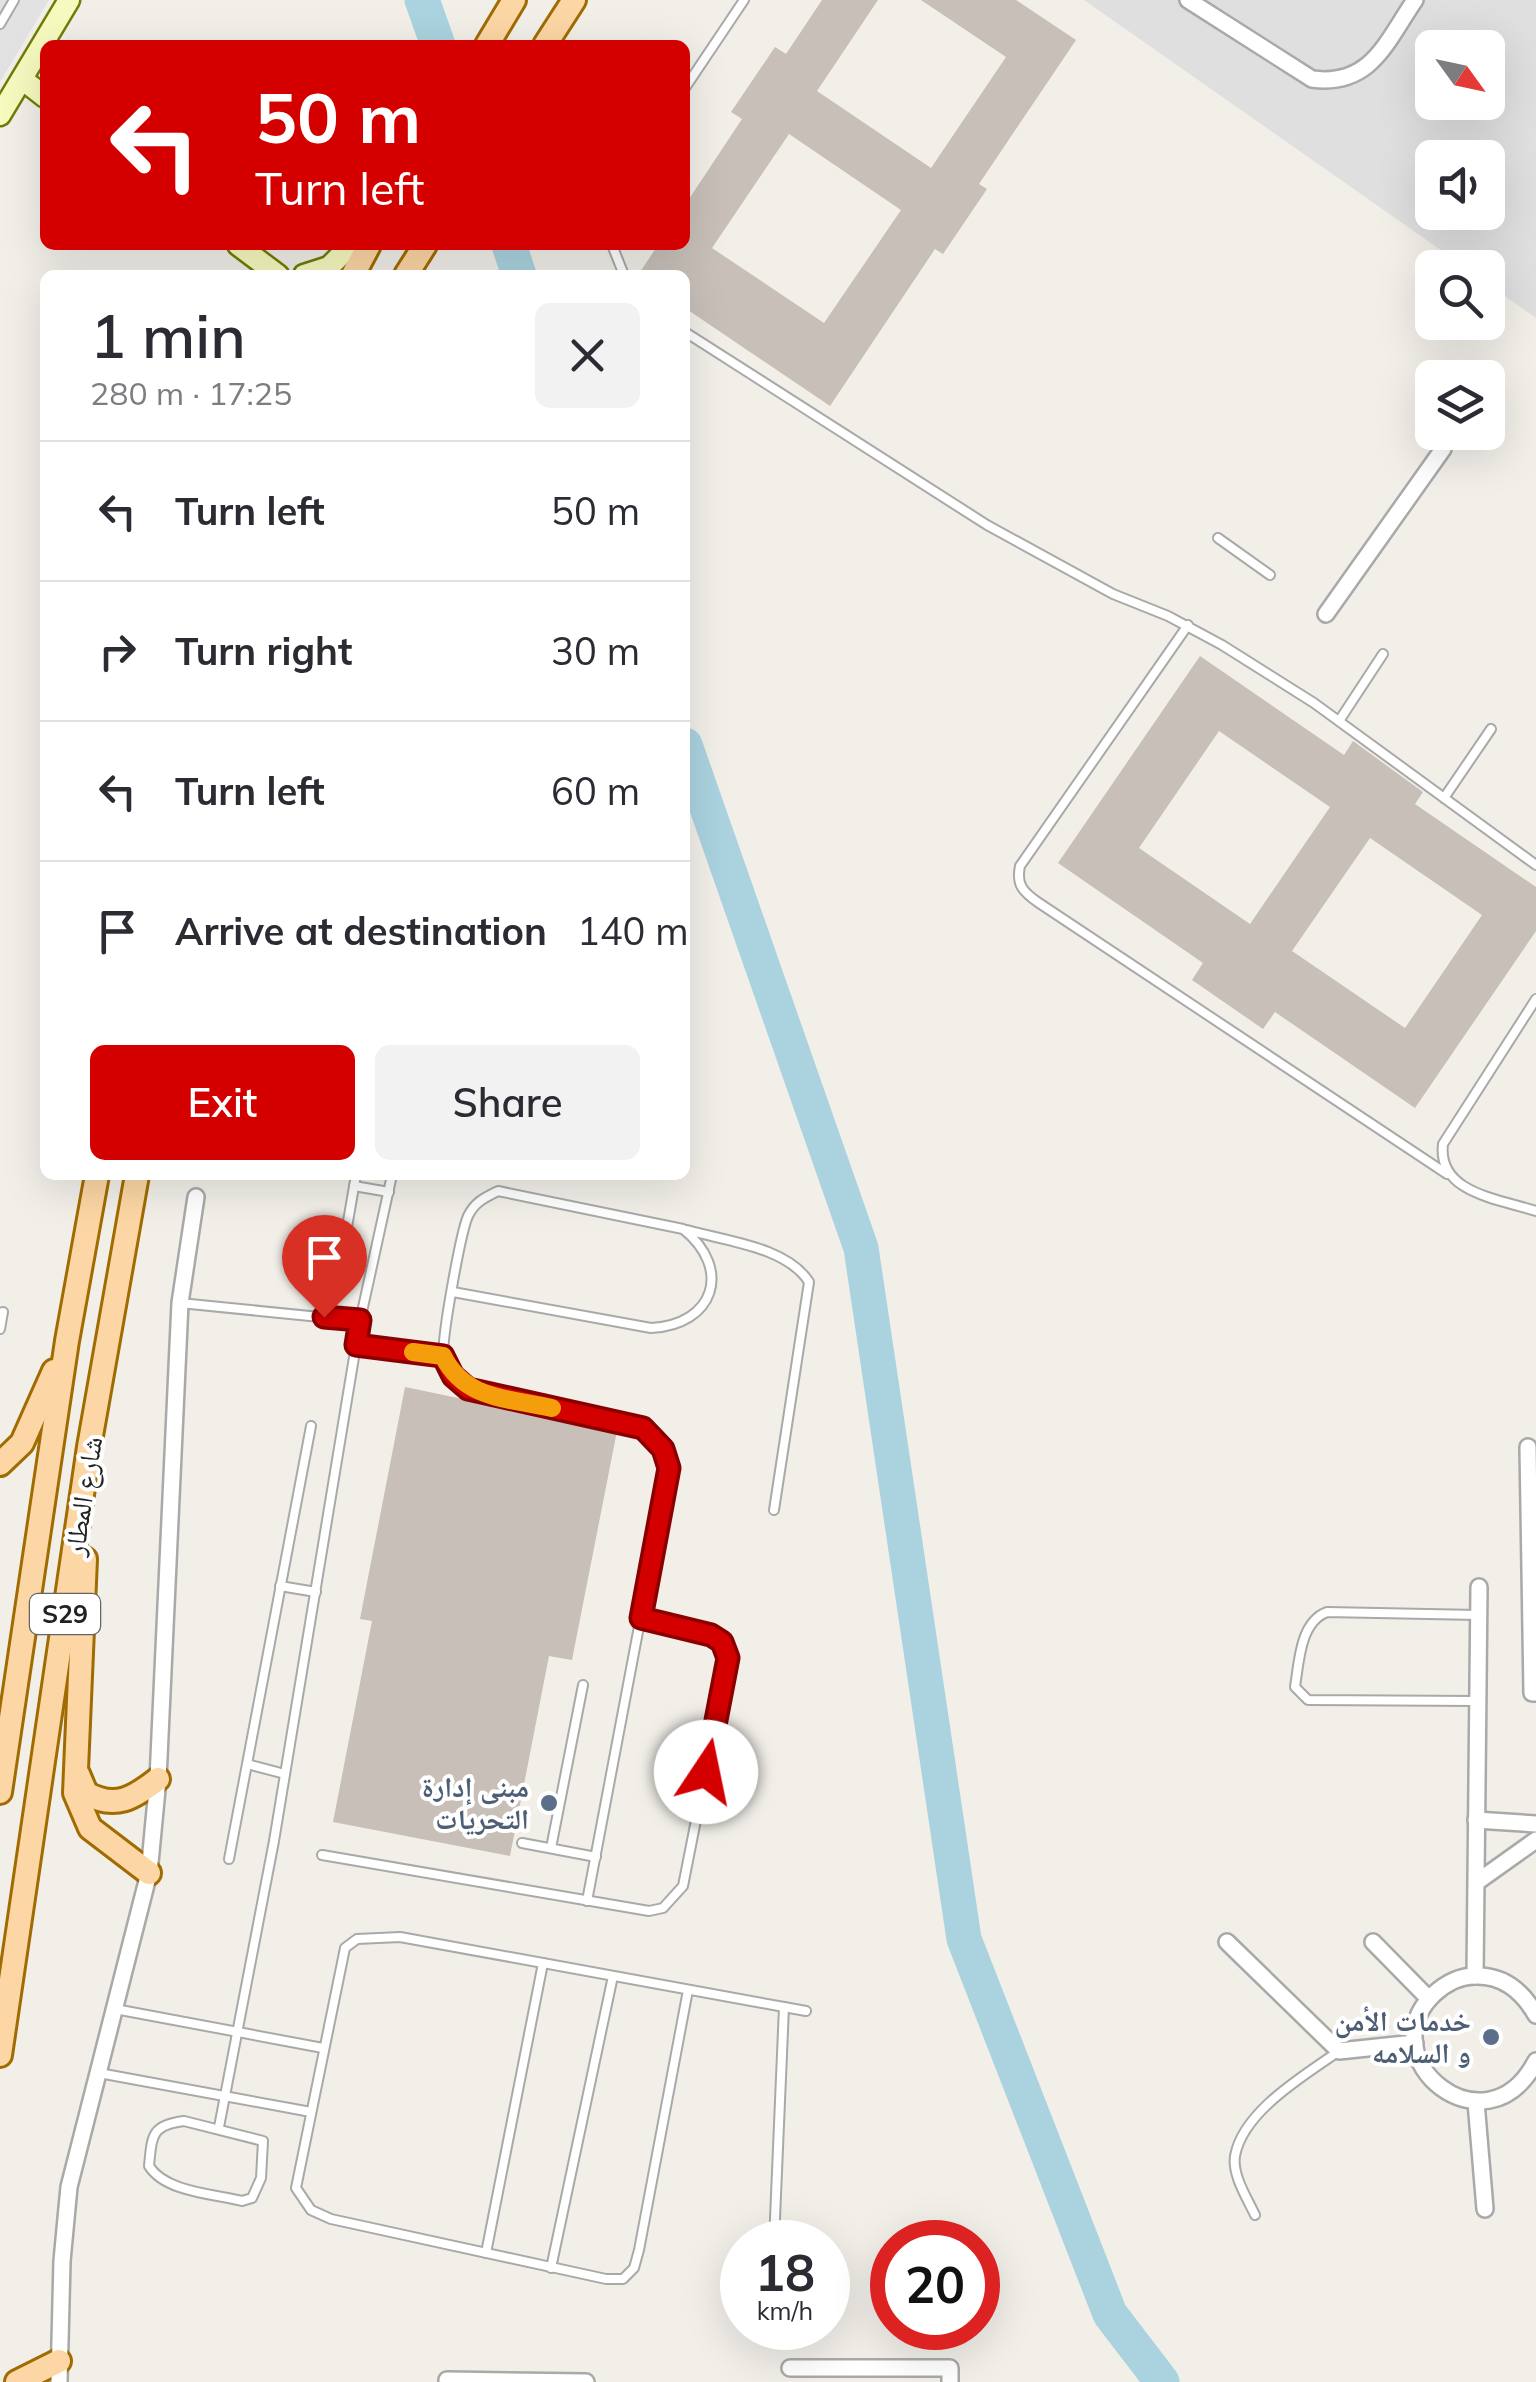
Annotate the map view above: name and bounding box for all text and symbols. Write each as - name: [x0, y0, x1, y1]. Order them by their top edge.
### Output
- north arrow: [1415, 30, 1505, 120]
- map controls: [1415, 30, 1505, 450]
- text: 50 m: [255, 73, 421, 161]
- icon: left: [90, 80, 220, 210]
- button: sound: [1415, 140, 1505, 230]
- text: Turn left: [255, 160, 424, 216]
- button: search: [1415, 250, 1505, 340]
- text: 1 min: [90, 298, 246, 373]
- button: close: [535, 303, 640, 408]
- button: layers: [1415, 360, 1505, 450]
- text: 280 m · 17:25: [90, 373, 292, 413]
- icon: left: [90, 484, 145, 539]
- text: Turn left: [175, 487, 325, 535]
- text: 50 m: [551, 487, 640, 535]
- icon: right: [90, 624, 145, 679]
- text: Turn right: [175, 627, 352, 675]
- text: 30 m: [551, 627, 640, 675]
- icon: left: [90, 764, 145, 819]
- text: Turn left: [175, 767, 325, 815]
- text: 60 m: [551, 767, 640, 815]
- icon: arrive: [90, 904, 145, 959]
- text: Arrive at destination: [175, 907, 547, 955]
- text: 140 m: [577, 907, 689, 955]
- button: Exit: [90, 1045, 355, 1160]
- button: Share: [375, 1045, 640, 1160]
- pin: [282, 1215, 367, 1318]
- icon: arrive: [297, 1230, 352, 1285]
- street label: شارع المطار: [56, 1434, 110, 1559]
- road number: S29: [30, 1594, 100, 1634]
- position arrow: [654, 1720, 758, 1824]
- place label: مبنى إدارة التحريات: [422, 1769, 529, 1836]
- marker: مبنى إدارة التحريات: [538, 1792, 560, 1814]
- place label: خدمات الأمن و السلامه: [1334, 2003, 1471, 2070]
- marker: خدمات الأمن و السلامه: [1480, 2026, 1502, 2048]
- speed limit sign: 20: [870, 2220, 1000, 2350]
- text: 18: [755, 2241, 815, 2304]
- text: km/h: [757, 2295, 813, 2326]

